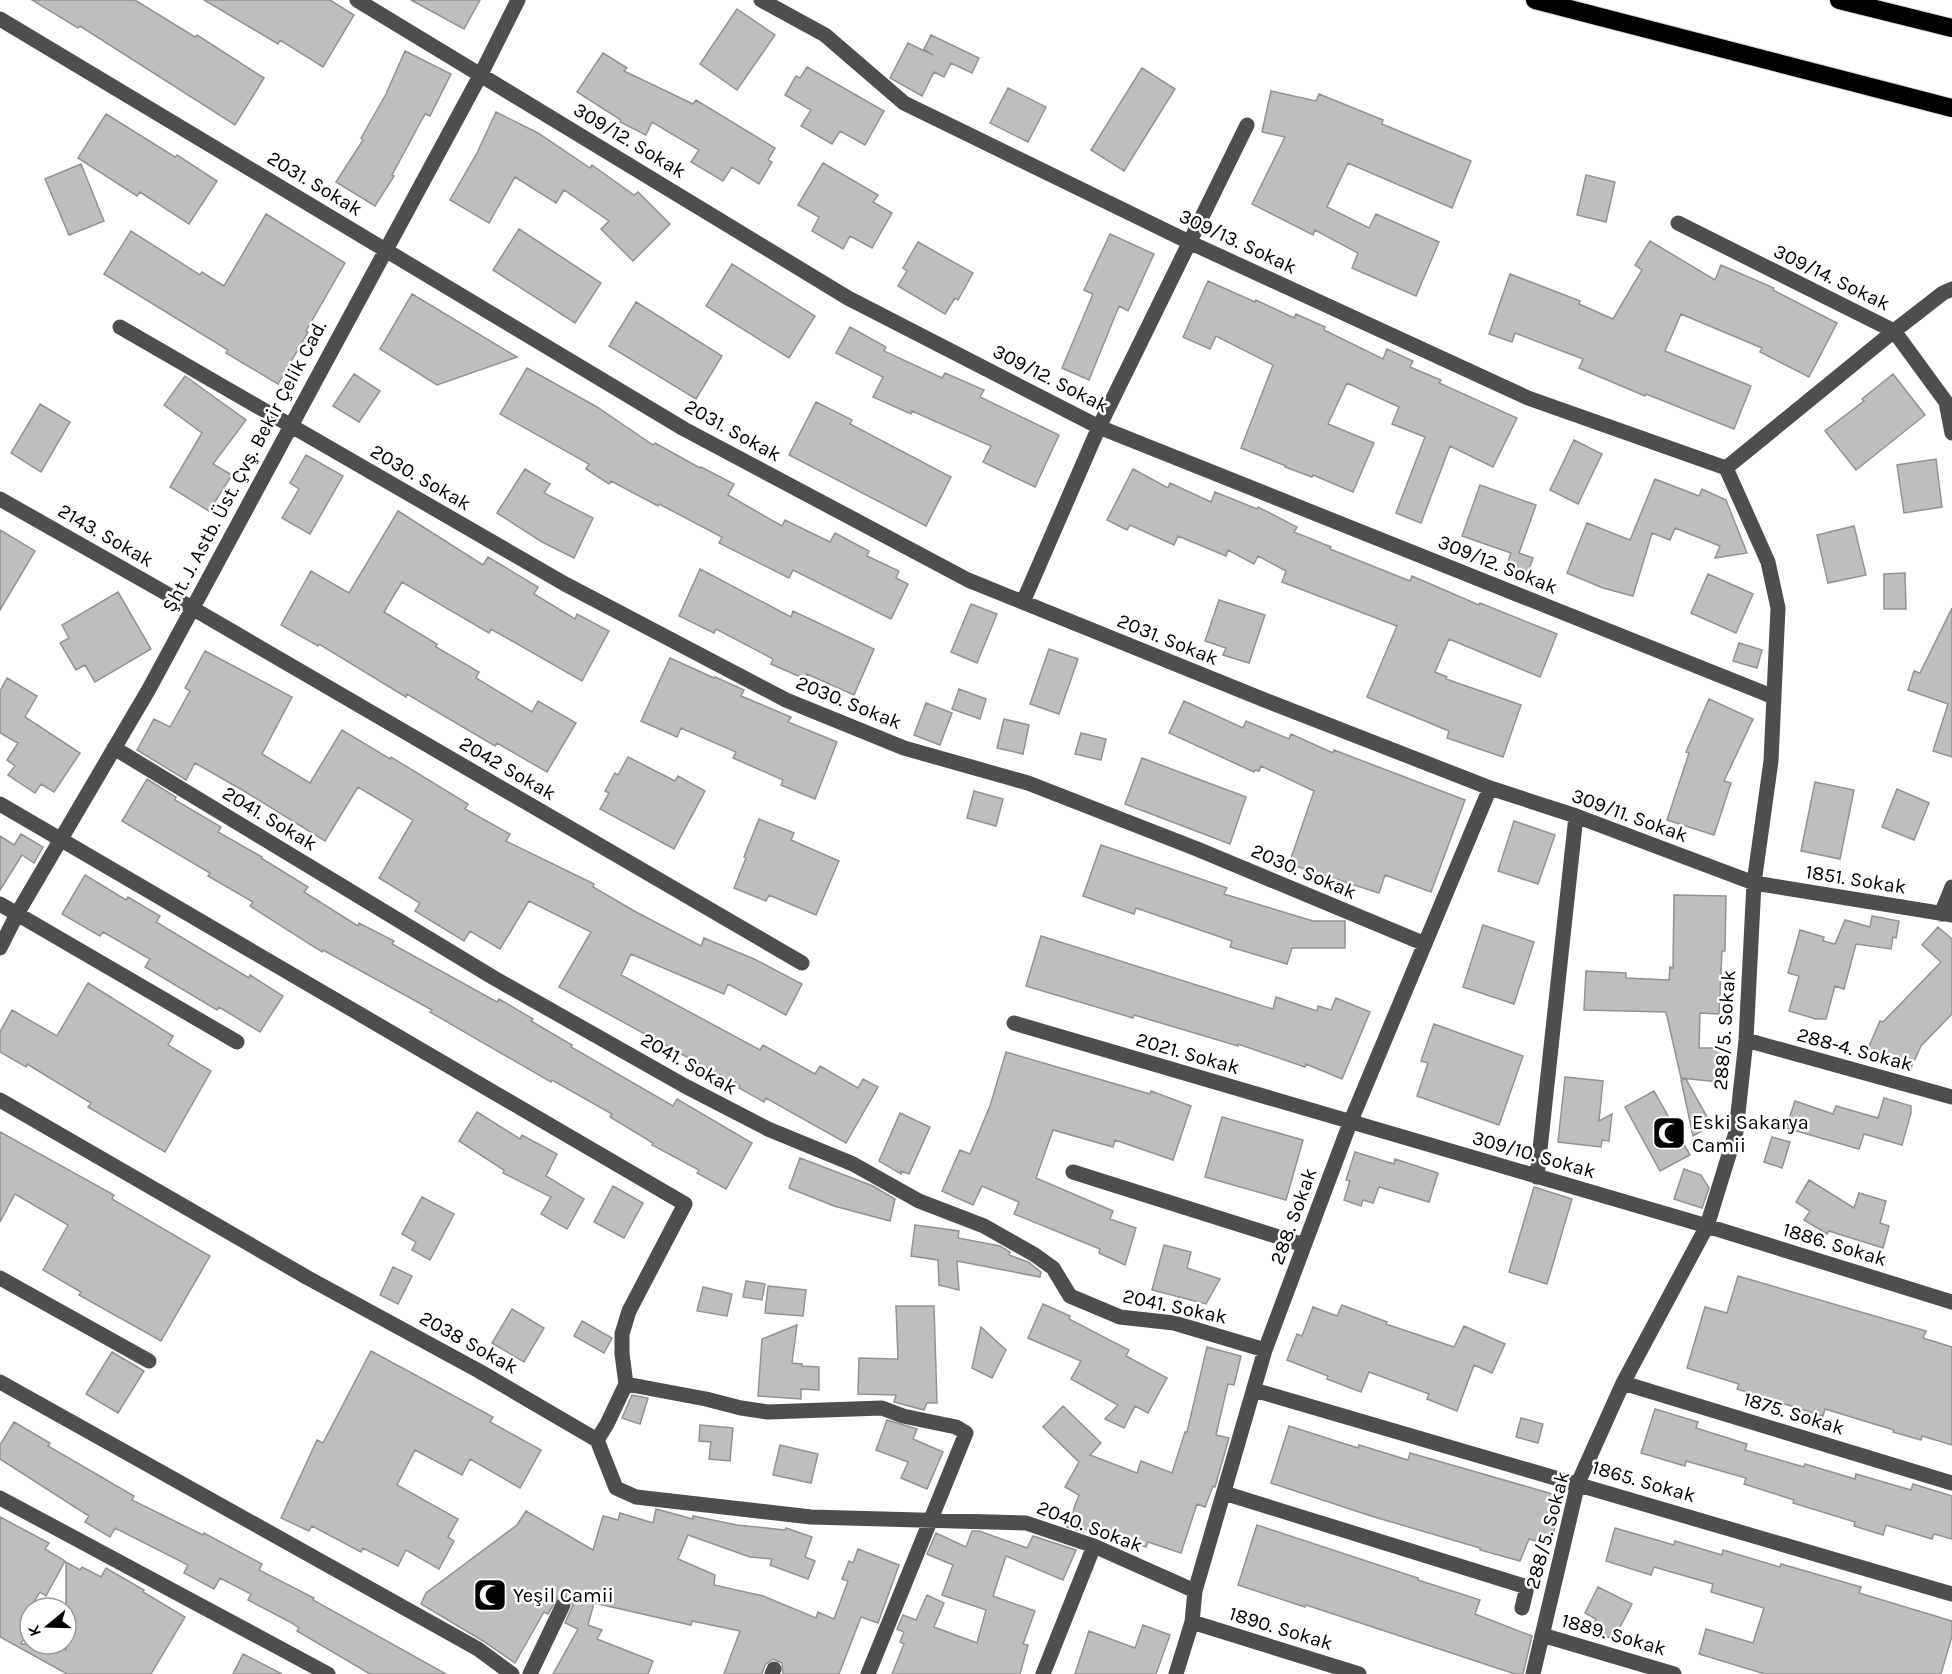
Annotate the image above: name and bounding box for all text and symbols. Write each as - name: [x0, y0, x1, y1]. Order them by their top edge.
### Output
- street label: 309/12. Sokak: [569, 98, 690, 183]
- street label: 2031. Sokak: [263, 146, 366, 221]
- street label: 309/13. Sokak: [1175, 204, 1300, 279]
- street label: 309/14. Sokak: [1770, 239, 1894, 316]
- street label: Şht. J. Astb. Üst. Çvş. Bekir Çelik Cad.: [157, 316, 331, 616]
- street label: 309/12. Sokak: [989, 339, 1113, 418]
- street label: 2031. Sokak: [680, 394, 785, 466]
- street label: 2030. Sokak: [366, 439, 475, 515]
- street label: 2143. Sokak: [54, 499, 157, 572]
- street label: 309/12. Sokak: [1435, 530, 1561, 599]
- street label: 2031. Sokak: [1114, 609, 1222, 670]
- street label: 2030. Sokak: [793, 671, 905, 734]
- street label: 2042 Sokak: [455, 732, 560, 805]
- street label: 2041. Sokak: [218, 781, 321, 856]
- street label: 309/11. Sokak: [1569, 784, 1691, 847]
- street label: 2030. Sokak: [1248, 839, 1360, 904]
- street label: 1851. Sokak: [1804, 860, 1908, 899]
- street label: 288/5. Sokak: [1709, 969, 1740, 1091]
- street label: 288-4. Sokak: [1794, 1023, 1915, 1076]
- street label: 2041. Sokak: [637, 1028, 741, 1099]
- street label: 2021. Sokak: [1133, 1028, 1242, 1079]
- place label: Eski Sakarya Camii: [1692, 1111, 1809, 1157]
- mosque icon: Eski Sakarya Camii: [1651, 1115, 1687, 1151]
- street label: 309/10. Sokak: [1470, 1126, 1598, 1183]
- street label: 288. Sokak: [1265, 1165, 1322, 1268]
- street label: 1886. Sokak: [1780, 1218, 1890, 1271]
- street label: 2041. Sokak: [1121, 1284, 1229, 1329]
- street label: 2038 Sokak: [416, 1306, 522, 1379]
- street label: 1875. Sokak: [1741, 1387, 1847, 1440]
- street label: 1865. Sokak: [1589, 1456, 1698, 1507]
- street label: 288/5. Sokak: [1521, 1469, 1574, 1592]
- street label: 2040. Sokak: [1034, 1496, 1146, 1557]
- mosque icon: Yeşil Camii: [472, 1577, 508, 1613]
- place label: Yeşil Camii: [513, 1584, 614, 1607]
- north arrow: [18, 1596, 78, 1656]
- street label: 1890. Sokak: [1226, 1602, 1336, 1655]
- street label: 1889. Sokak: [1559, 1609, 1669, 1660]
- text: K: [23, 1622, 45, 1639]

